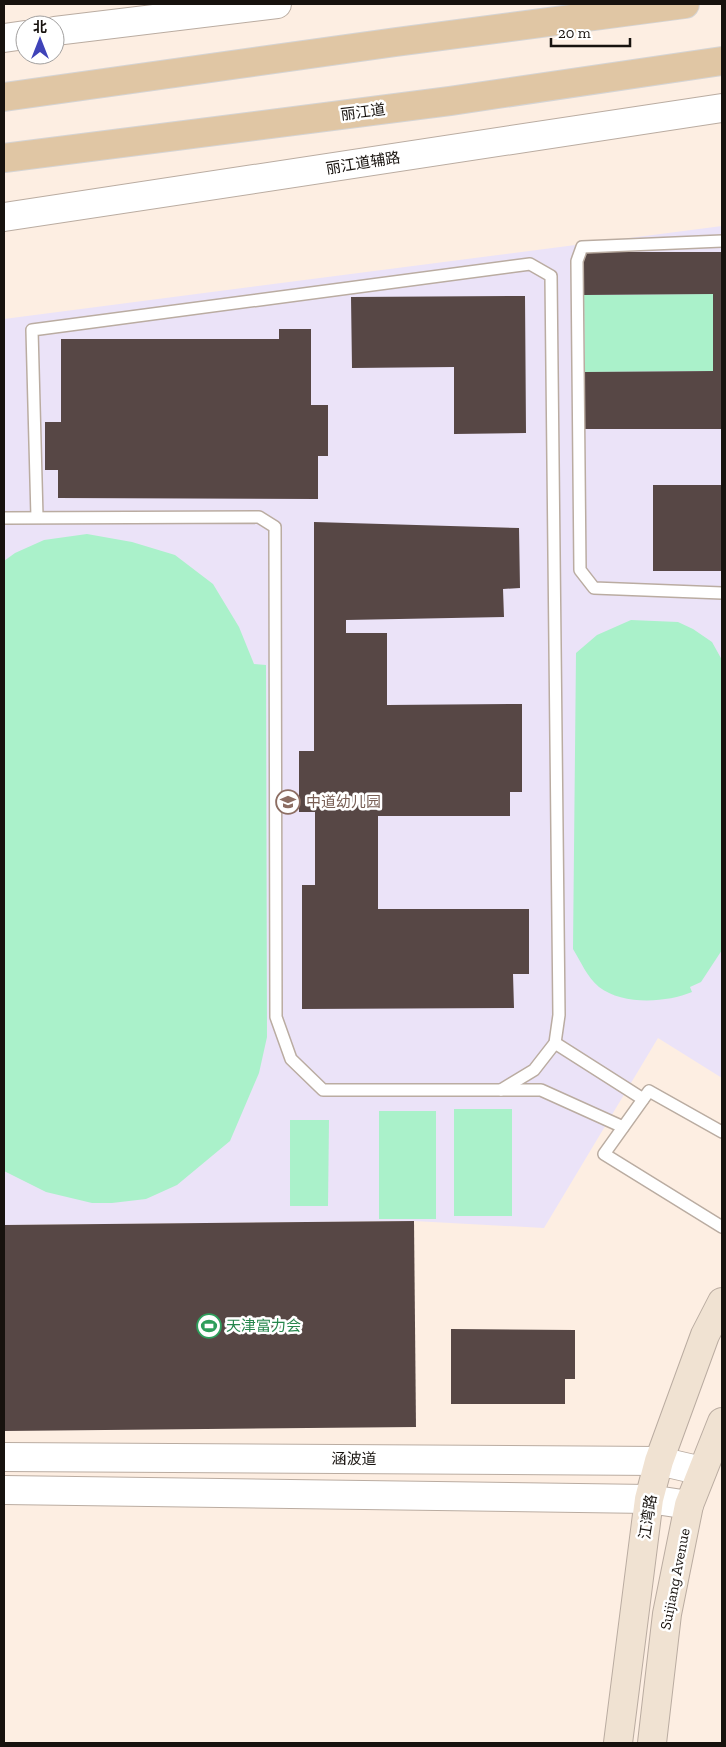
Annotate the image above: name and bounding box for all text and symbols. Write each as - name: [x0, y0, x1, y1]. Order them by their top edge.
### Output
- north arrow: [15, 15, 65, 65]
- scale bar: [551, 15, 630, 47]
- text: 北: [33, 19, 47, 36]
- text: 20 m: [558, 24, 591, 42]
- street label: 丽江道: [340, 100, 386, 124]
- street label: 丽江道辅路: [325, 148, 401, 178]
- school or university icon: 中道幼儿园: [275, 789, 301, 815]
- place label: 中道幼儿园: [306, 793, 381, 811]
- sports icon: 天津富力会: [196, 1313, 222, 1339]
- place label: 天津富力会: [226, 1317, 301, 1335]
- street label: 涵波道: [331, 1450, 377, 1468]
- street label: 江湾路: [636, 1493, 660, 1541]
- street label: Suijiang Avenue: [656, 1527, 694, 1631]

